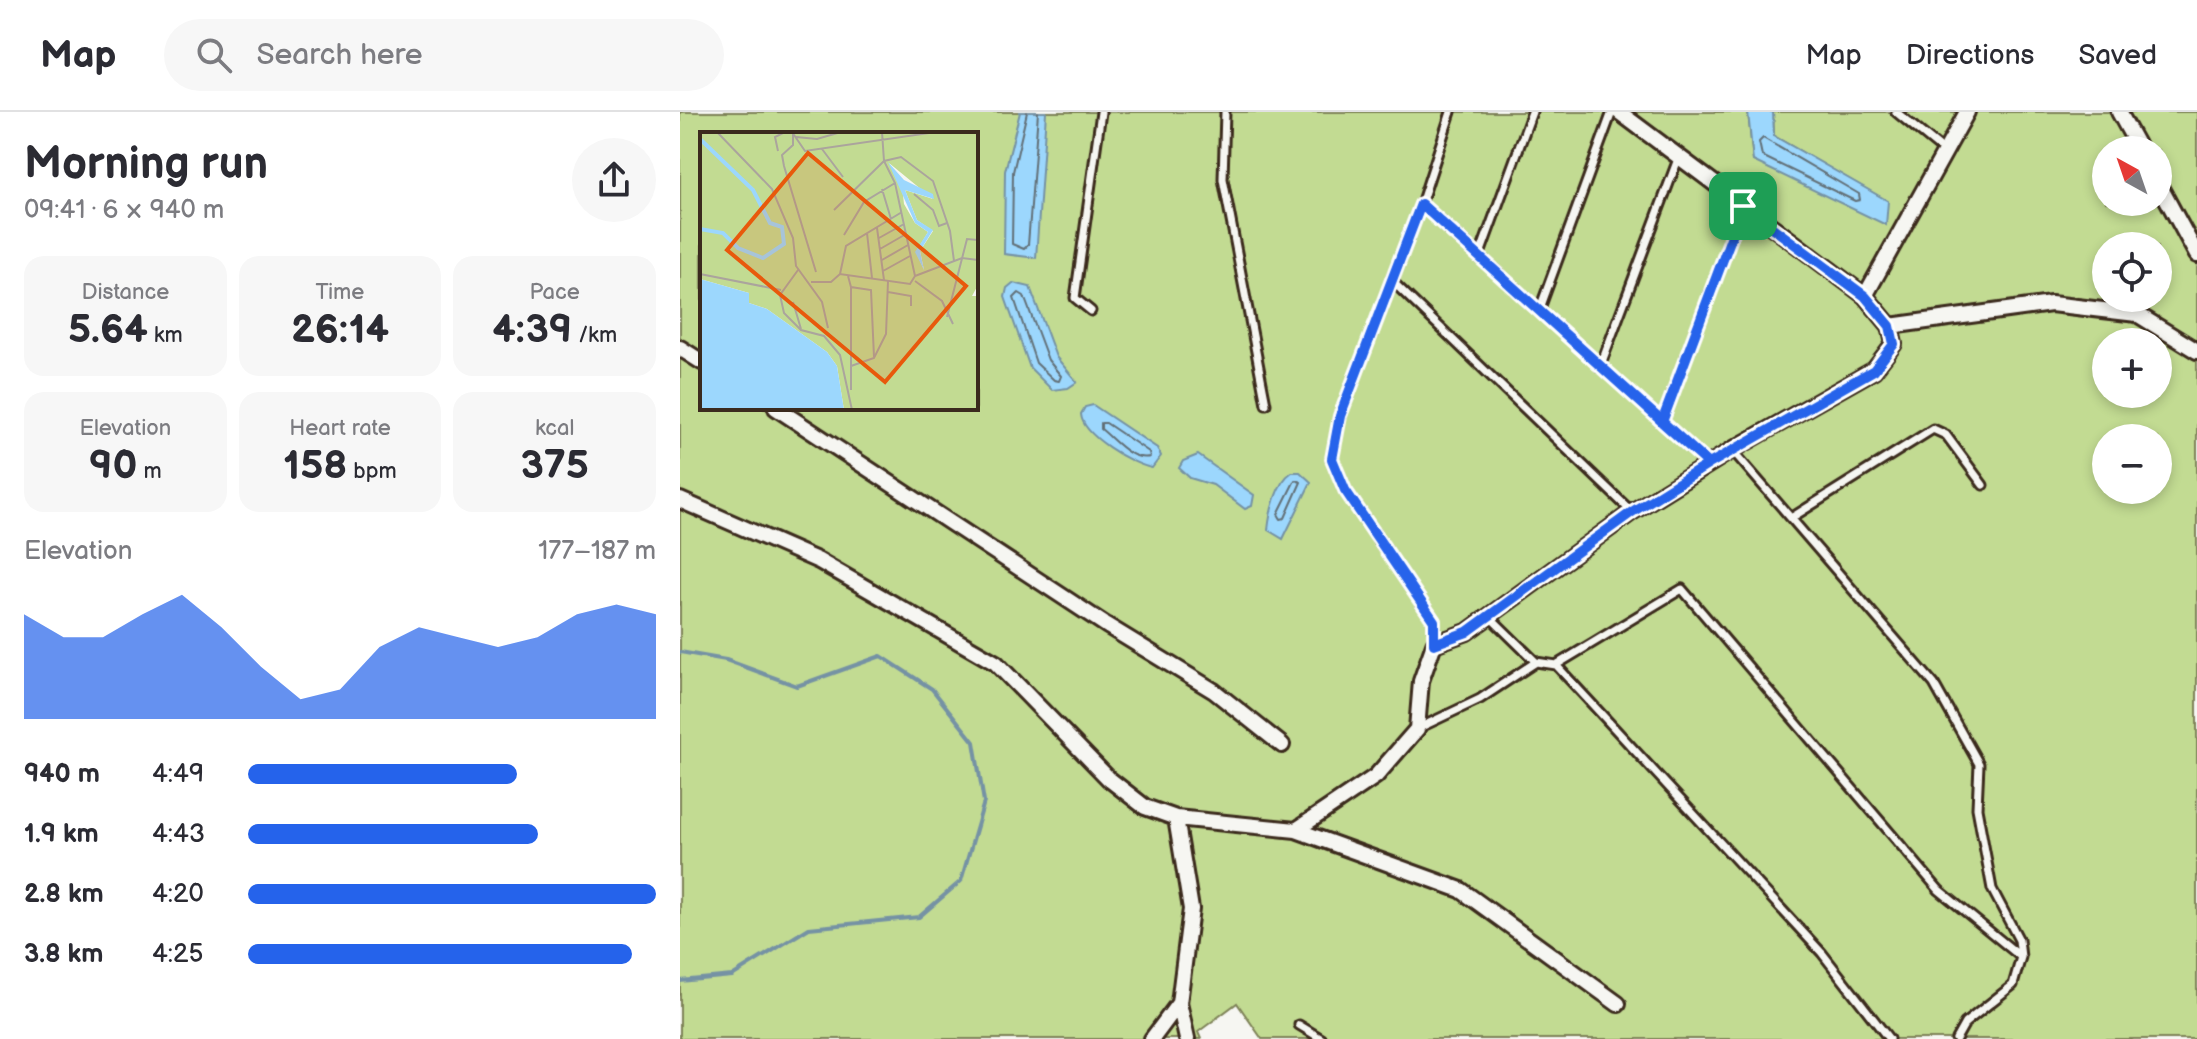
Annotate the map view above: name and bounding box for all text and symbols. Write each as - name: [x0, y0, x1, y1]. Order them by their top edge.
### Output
- search box: [164, 19, 724, 91]
- text: Map: [40, 33, 116, 78]
- icon: search: [192, 33, 236, 77]
- text: Search here: [256, 37, 423, 73]
- text: Map: [1805, 39, 1862, 72]
- text: Directions: [1906, 39, 2034, 72]
- text: Saved: [2078, 39, 2157, 72]
- inset map: [700, 132, 978, 410]
- north arrow: [2092, 136, 2172, 216]
- map controls: [2092, 136, 2172, 504]
- text: Morning run: [24, 138, 268, 191]
- button: share: [572, 138, 656, 222]
- pin: [1709, 172, 1777, 240]
- icon: arrive: [1721, 184, 1765, 228]
- text: 09:41 · 6 × 940 m: [24, 195, 224, 226]
- button: locate: [2092, 232, 2172, 312]
- text: Distance: [81, 279, 169, 306]
- text: Time: [316, 279, 364, 306]
- text: Pace: [530, 279, 580, 306]
- text: 5.64: [68, 306, 148, 354]
- text: 26:14: [291, 306, 389, 354]
- text: 4:39: [492, 306, 572, 354]
- text: km: [148, 322, 183, 349]
- text: /km: [572, 322, 617, 349]
- button: +: [2092, 328, 2172, 408]
- text: Elevation: [79, 415, 171, 442]
- text: Heart rate: [289, 415, 391, 442]
- text: kcal: [535, 415, 574, 442]
- button: −: [2092, 424, 2172, 504]
- text: 90: [89, 442, 137, 490]
- text: 158: [283, 442, 347, 490]
- text: 375: [520, 442, 589, 490]
- text: m: [137, 458, 162, 485]
- text: bpm: [347, 458, 397, 485]
- text: Elevation: [24, 536, 132, 567]
- text: 177–187 m: [538, 536, 656, 567]
- text: 940 m: [24, 759, 100, 790]
- text: 4:49: [152, 759, 204, 790]
- text: 1.9 km: [24, 819, 99, 850]
- text: 4:43: [152, 819, 205, 850]
- text: 2.8 km: [24, 879, 104, 910]
- text: 4:20: [152, 879, 204, 910]
- text: 3.8 km: [24, 939, 103, 970]
- text: 4:25: [152, 939, 203, 970]

